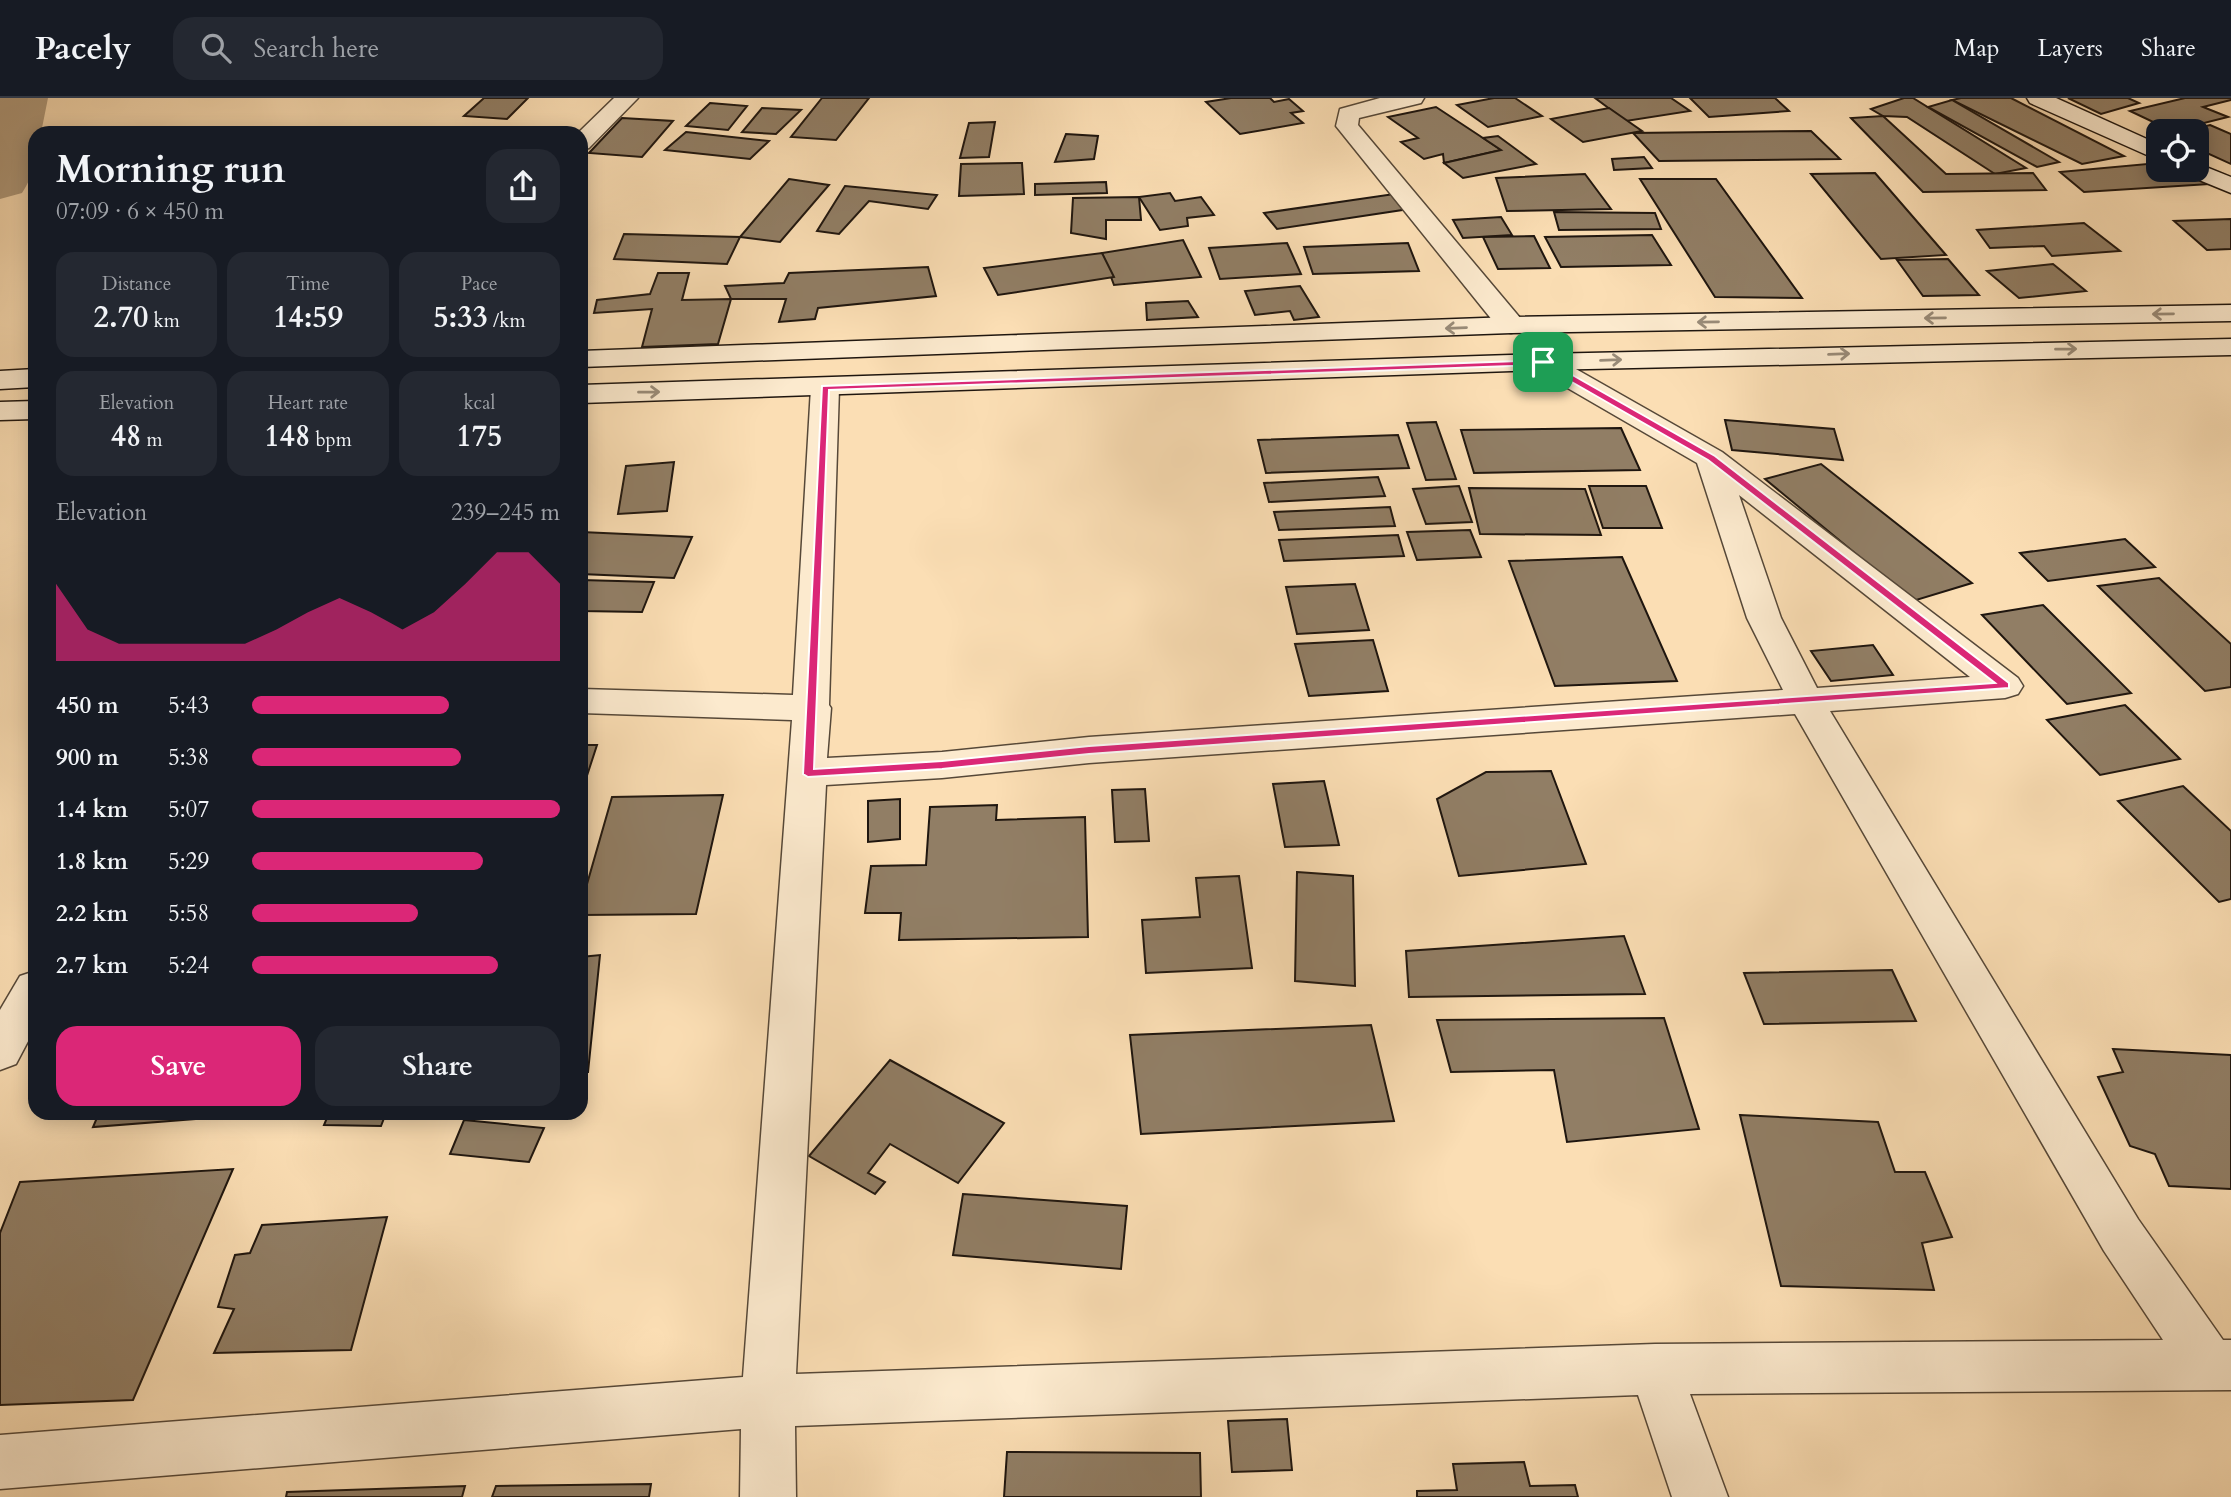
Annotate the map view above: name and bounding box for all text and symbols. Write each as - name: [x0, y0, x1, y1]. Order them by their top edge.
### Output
- search box: [173, 17, 663, 80]
- text: Pacely: [35, 26, 131, 71]
- icon: search: [197, 29, 235, 67]
- text: Search here: [253, 31, 379, 66]
- text: Map: [1954, 32, 2000, 65]
- text: Layers: [2038, 32, 2103, 65]
- text: Share: [2141, 32, 2196, 65]
- map controls: [2146, 119, 2209, 182]
- button: locate: [2146, 119, 2209, 182]
- text: Morning run: [56, 144, 286, 196]
- button: share: [486, 149, 560, 223]
- text: 07:09 · 6 × 450 m: [56, 196, 224, 227]
- text: Distance: [102, 271, 171, 297]
- text: Time: [286, 271, 330, 297]
- text: Pace: [461, 271, 498, 297]
- text: 2.70: [94, 297, 148, 338]
- text: 14:59: [273, 297, 343, 338]
- text: 5:33: [433, 297, 488, 338]
- one-way arrow: [2152, 307, 2175, 321]
- text: km: [148, 308, 180, 334]
- text: /km: [488, 308, 525, 334]
- one-way arrow: [1924, 311, 1947, 325]
- one-way arrow: [1697, 315, 1720, 329]
- one-way arrow: [1445, 321, 1468, 334]
- pin: [1513, 332, 1573, 392]
- one-way arrow: [2054, 342, 2077, 356]
- icon: arrive: [1524, 343, 1562, 381]
- one-way arrow: [1827, 347, 1850, 361]
- one-way arrow: [1599, 354, 1622, 367]
- one-way arrow: [637, 386, 660, 399]
- text: Elevation: [99, 390, 174, 416]
- text: Heart rate: [268, 390, 348, 416]
- text: kcal: [463, 390, 495, 416]
- text: 48: [111, 416, 141, 457]
- text: 148: [264, 416, 310, 457]
- text: 175: [456, 416, 502, 457]
- text: m: [141, 427, 163, 453]
- text: bpm: [310, 427, 352, 453]
- text: Elevation: [56, 497, 147, 528]
- text: 239–245 m: [451, 497, 560, 528]
- text: 450 m: [56, 690, 119, 721]
- text: 5:43: [168, 690, 209, 721]
- text: 900 m: [56, 742, 119, 773]
- text: 5:38: [168, 742, 209, 773]
- text: 1.4 km: [56, 794, 128, 825]
- text: 5:07: [168, 794, 209, 825]
- text: 1.8 km: [56, 846, 128, 877]
- text: 5:29: [168, 846, 209, 877]
- text: 2.2 km: [56, 898, 128, 929]
- text: 5:58: [168, 898, 209, 929]
- text: 2.7 km: [56, 950, 128, 981]
- text: 5:24: [168, 950, 209, 981]
- button: Save: [56, 1026, 301, 1106]
- button: Share: [315, 1026, 560, 1106]

